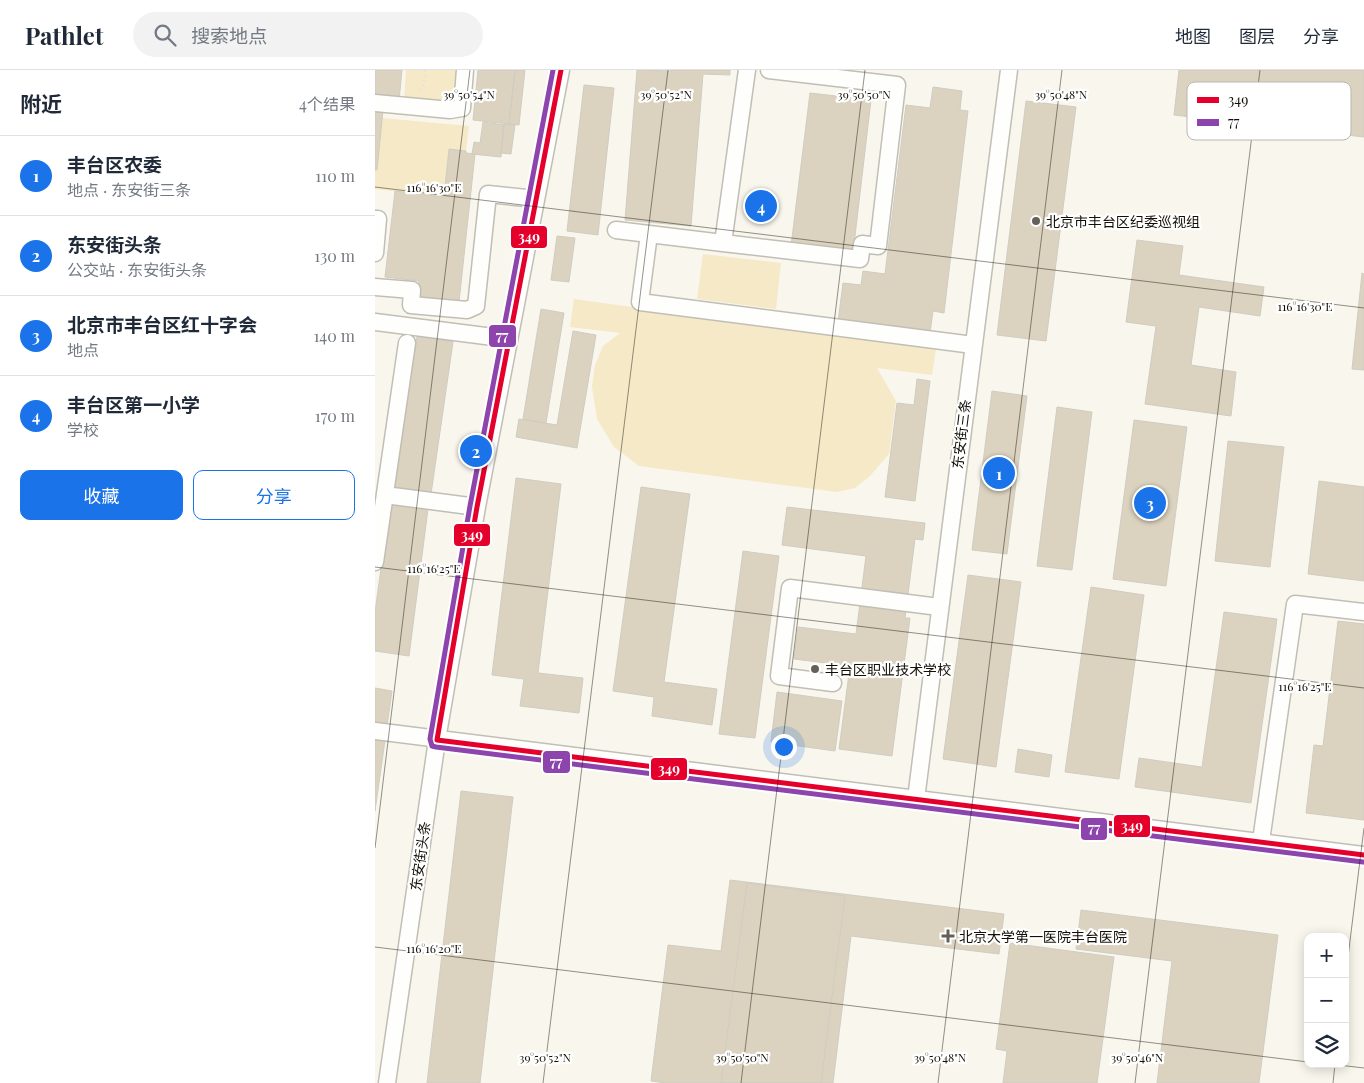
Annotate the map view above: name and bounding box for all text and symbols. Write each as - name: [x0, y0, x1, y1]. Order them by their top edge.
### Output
- search box: [133, 12, 483, 57]
- text: Pathlet: [25, 19, 103, 51]
- icon: search: [151, 21, 179, 49]
- text: 搜索地点: [191, 22, 267, 48]
- text: 地图: [1175, 24, 1211, 48]
- text: 图层: [1239, 24, 1275, 48]
- text: 分享: [1303, 24, 1339, 48]
- legend: [1187, 82, 1351, 140]
- text: 39°50'54"N: [443, 86, 496, 102]
- text: 39°50'52"N: [640, 86, 693, 102]
- text: 39°50'50"N: [837, 86, 891, 102]
- text: 39°50'48"N: [1035, 86, 1088, 102]
- text: 附近: [20, 89, 62, 117]
- text: 349: [1228, 90, 1248, 109]
- text: 4个结果: [299, 93, 355, 114]
- text: 77: [1228, 112, 1240, 131]
- text: 丰台区农委: [67, 151, 162, 177]
- text: 1: [33, 165, 39, 186]
- text: 110 m: [315, 165, 355, 186]
- text: 地点 · 东安街三条: [67, 179, 191, 200]
- text: 116°16'30"E: [406, 179, 462, 195]
- pin: 4: [745, 187, 777, 225]
- place label: 北京市丰台区纪委巡视组: [1046, 212, 1200, 231]
- marker: 北京市丰台区纪委巡视组: [1030, 215, 1042, 227]
- line badge: 349: [510, 225, 548, 249]
- text: 349: [518, 227, 540, 246]
- text: 东安街头条: [67, 231, 162, 257]
- text: 2: [32, 245, 40, 266]
- text: 130 m: [314, 245, 355, 266]
- text: 公交站 · 东安街头条: [67, 259, 207, 280]
- text: 116°16'30"E: [1277, 298, 1333, 314]
- text: 北京市丰台区红十字会: [67, 311, 257, 337]
- line badge: 77: [488, 324, 517, 348]
- text: 3: [32, 325, 40, 346]
- text: 140 m: [313, 325, 355, 346]
- text: 77: [496, 326, 509, 345]
- text: 地点: [67, 339, 99, 360]
- text: 丰台区第一小学: [67, 391, 200, 417]
- street label: 东安街三条: [947, 398, 975, 470]
- text: 4: [32, 405, 40, 426]
- text: 170 m: [315, 405, 355, 426]
- text: 学校: [67, 419, 99, 440]
- pin: 2: [460, 432, 492, 470]
- pin: 1: [983, 454, 1015, 492]
- button: 收藏: [20, 470, 183, 520]
- button: 分享: [193, 470, 355, 520]
- pin: 3: [1134, 484, 1166, 522]
- line badge: 349: [453, 523, 491, 547]
- text: 349: [461, 525, 483, 544]
- text: 116°16'25"E: [407, 560, 461, 576]
- place label: 丰台区职业技术学校: [825, 660, 951, 679]
- marker: 丰台区职业技术学校: [809, 663, 821, 675]
- text: 116°16'25"E: [1278, 678, 1332, 694]
- your location: [771, 734, 797, 760]
- line badge: 77: [542, 750, 571, 774]
- text: 77: [550, 752, 563, 771]
- line badge: 349: [650, 757, 688, 781]
- text: 349: [658, 759, 680, 778]
- line badge: 349: [1113, 814, 1151, 838]
- text: 349: [1121, 816, 1143, 835]
- line badge: 77: [1080, 817, 1108, 841]
- text: 77: [1088, 818, 1101, 837]
- street label: 东安街头条: [406, 820, 434, 892]
- place label: 北京大学第一医院丰台医院: [959, 927, 1127, 946]
- marker: 北京大学第一医院丰台医院: [941, 929, 955, 943]
- map controls: [1304, 933, 1349, 1068]
- button: +: [1304, 933, 1349, 978]
- text: 116°16'20"E: [406, 940, 462, 956]
- button: −: [1304, 978, 1349, 1023]
- button: layers: [1304, 1023, 1349, 1068]
- text: 39°50'52"N: [519, 1049, 572, 1065]
- text: 39°50'50"N: [715, 1049, 769, 1065]
- text: 39°50'48"N: [914, 1049, 967, 1065]
- text: 39°50'46"N: [1111, 1049, 1164, 1065]

